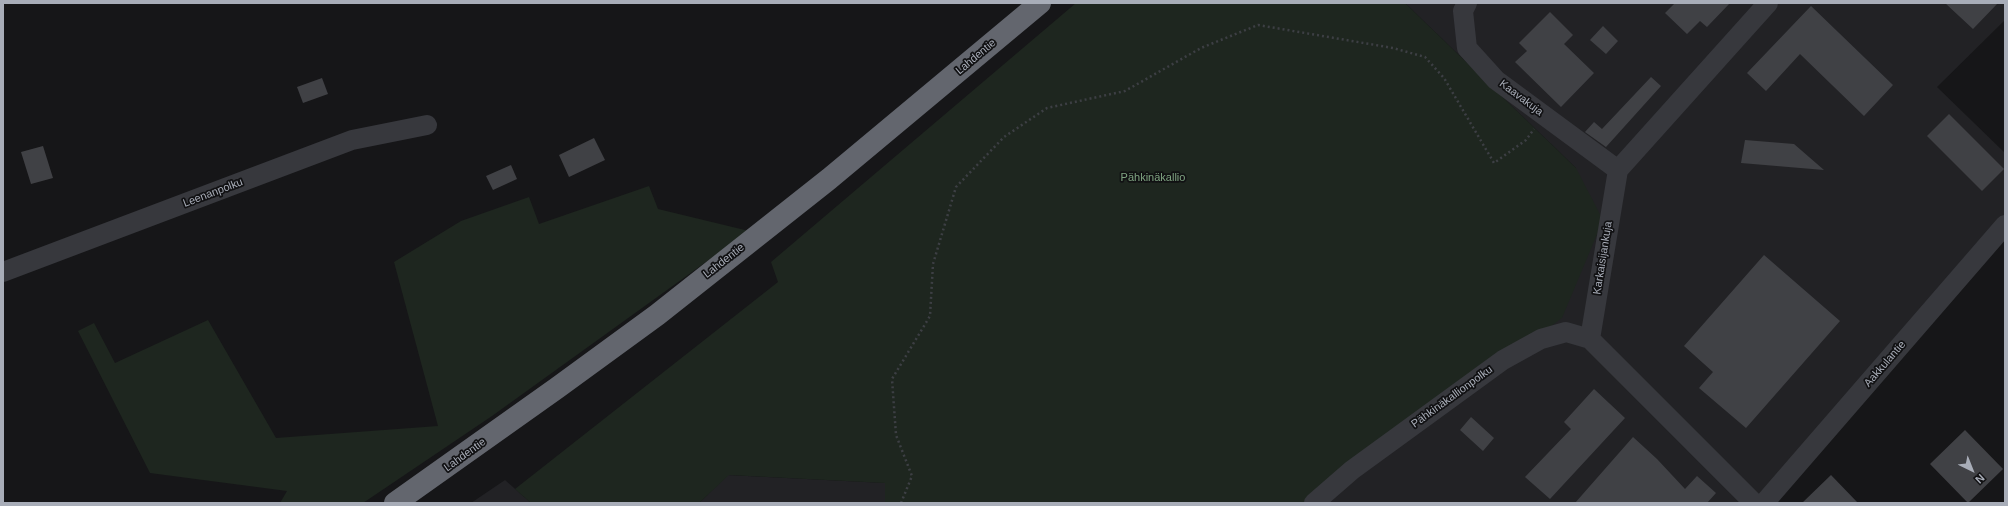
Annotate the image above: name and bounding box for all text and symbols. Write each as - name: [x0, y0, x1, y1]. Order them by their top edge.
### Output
- street label: Lahdentie: [953, 36, 999, 78]
- street label: Kaavakuja: [1497, 77, 1545, 119]
- park label: Pähkinäkallio: [1121, 171, 1185, 185]
- street label: Leenanpolku: [181, 176, 245, 210]
- street label: Karkaisijankuja: [1591, 220, 1615, 296]
- street label: Lahdentie: [701, 241, 747, 281]
- street label: Aakkulantie: [1861, 338, 1909, 390]
- street label: Pähkinäkallionpolku: [1409, 363, 1495, 431]
- street label: Lahdentie: [442, 435, 488, 475]
- north arrow: [1952, 450, 1992, 490]
- text: N: [1973, 472, 1987, 486]

